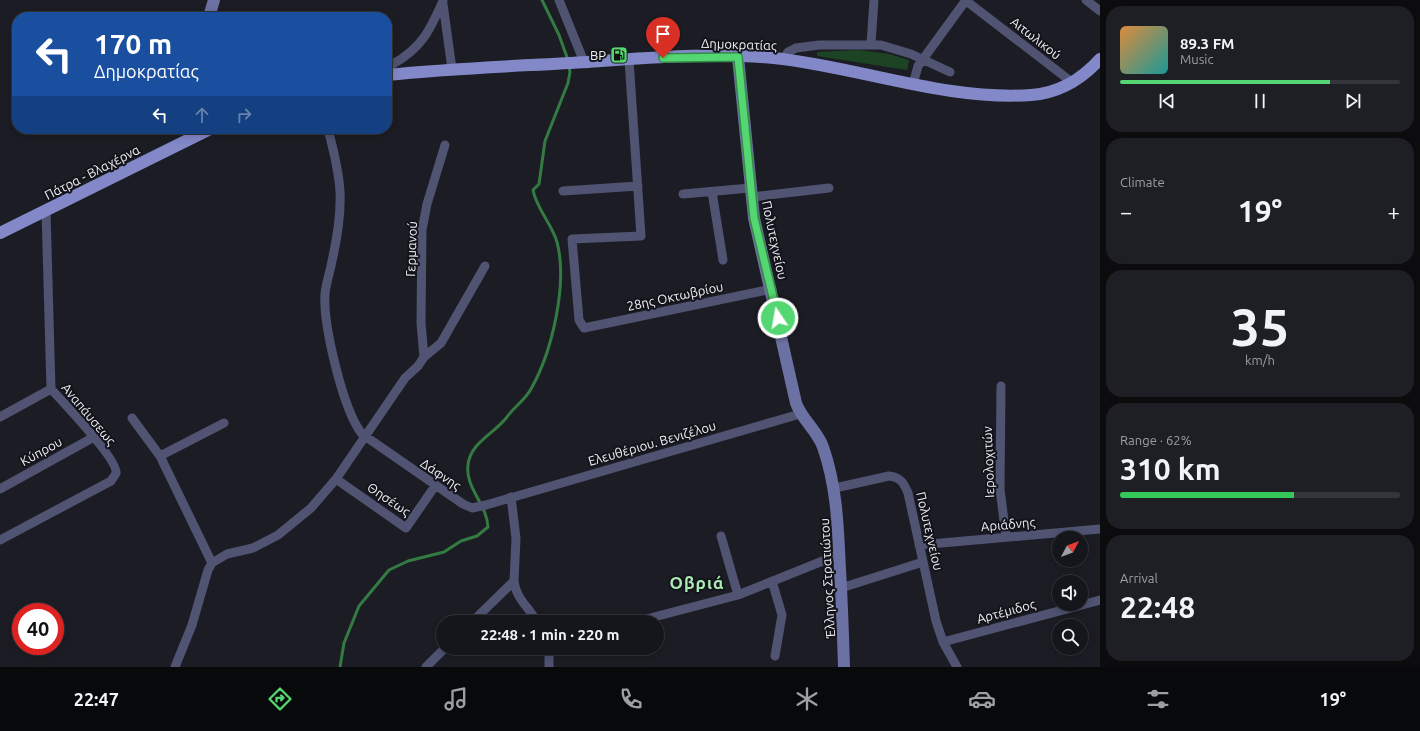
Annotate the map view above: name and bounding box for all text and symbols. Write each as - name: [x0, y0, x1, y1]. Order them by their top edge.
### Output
- street label: Αιτωλικού: [1008, 14, 1064, 62]
- pin: [646, 17, 680, 58]
- icon: arrive: [652, 23, 674, 45]
- icon: left: [28, 28, 80, 80]
- text: 170 m: [94, 28, 172, 59]
- text: 89.3 FM: [1180, 35, 1234, 52]
- street label: Δημοκρατίας: [701, 36, 777, 53]
- fuel station icon: BP: [609, 45, 629, 65]
- place label: BP: [590, 48, 606, 62]
- text: Music: [1180, 52, 1214, 66]
- text: Δημοκρατίας: [94, 61, 199, 81]
- icon: previous: [1156, 90, 1178, 112]
- icon: pause: [1249, 90, 1271, 112]
- icon: next: [1342, 90, 1364, 112]
- icon: left: [149, 104, 171, 126]
- icon: ahead: [191, 104, 213, 126]
- icon: right: [233, 104, 255, 126]
- street label: Πάτρα - Βλαχέρνα: [42, 142, 142, 202]
- text: Climate: [1120, 175, 1165, 189]
- text: 19°: [1238, 194, 1282, 228]
- street label: Πολυτεχνείου: [760, 199, 790, 281]
- text: −: [1120, 199, 1132, 224]
- text: +: [1388, 199, 1400, 224]
- street label: Γερμανού: [403, 221, 419, 277]
- street label: 28ης Οκτωβρίου: [626, 279, 725, 314]
- position arrow: [757, 297, 799, 339]
- text: 35: [1231, 298, 1289, 356]
- text: km/h: [1245, 353, 1275, 367]
- street label: Αναπάυσεως: [58, 380, 119, 448]
- street label: Ελευθέριου. Βενιζέλου: [586, 418, 718, 469]
- street label: Ιερολοχιτών: [980, 425, 996, 498]
- text: Range · 62%: [1120, 433, 1192, 447]
- street label: Κύπρου: [18, 434, 64, 468]
- text: 310 km: [1120, 452, 1221, 486]
- street label: Δάφνης: [418, 455, 464, 493]
- street label: Θησέως: [364, 480, 413, 519]
- street label: Πολυτεχνείου: [914, 490, 946, 572]
- street label: Αριάδνης: [980, 515, 1036, 534]
- street label: Έλληνος Στρατιώτου: [817, 518, 838, 639]
- north arrow: [1052, 531, 1088, 567]
- map controls: [1052, 531, 1088, 655]
- text: Arrival: [1120, 571, 1158, 585]
- district label: Οβριά: [670, 573, 724, 592]
- button: sound: [1052, 575, 1088, 611]
- text: 22:48: [1120, 590, 1195, 624]
- street label: Αρτέμιδος: [975, 596, 1037, 627]
- speed limit sign: 40: [12, 603, 64, 655]
- button: search: [1052, 619, 1088, 655]
- text: 22:48 · 1 min · 220 m: [481, 626, 619, 643]
- icon: directions: [266, 685, 294, 713]
- icon: music: [442, 685, 470, 713]
- icon: phone: [617, 685, 645, 713]
- icon: climate: [793, 685, 821, 713]
- icon: car: [968, 685, 996, 713]
- icon: filters: [1144, 685, 1172, 713]
- text: 22:47: [74, 689, 119, 709]
- text: 19°: [1320, 689, 1346, 709]

